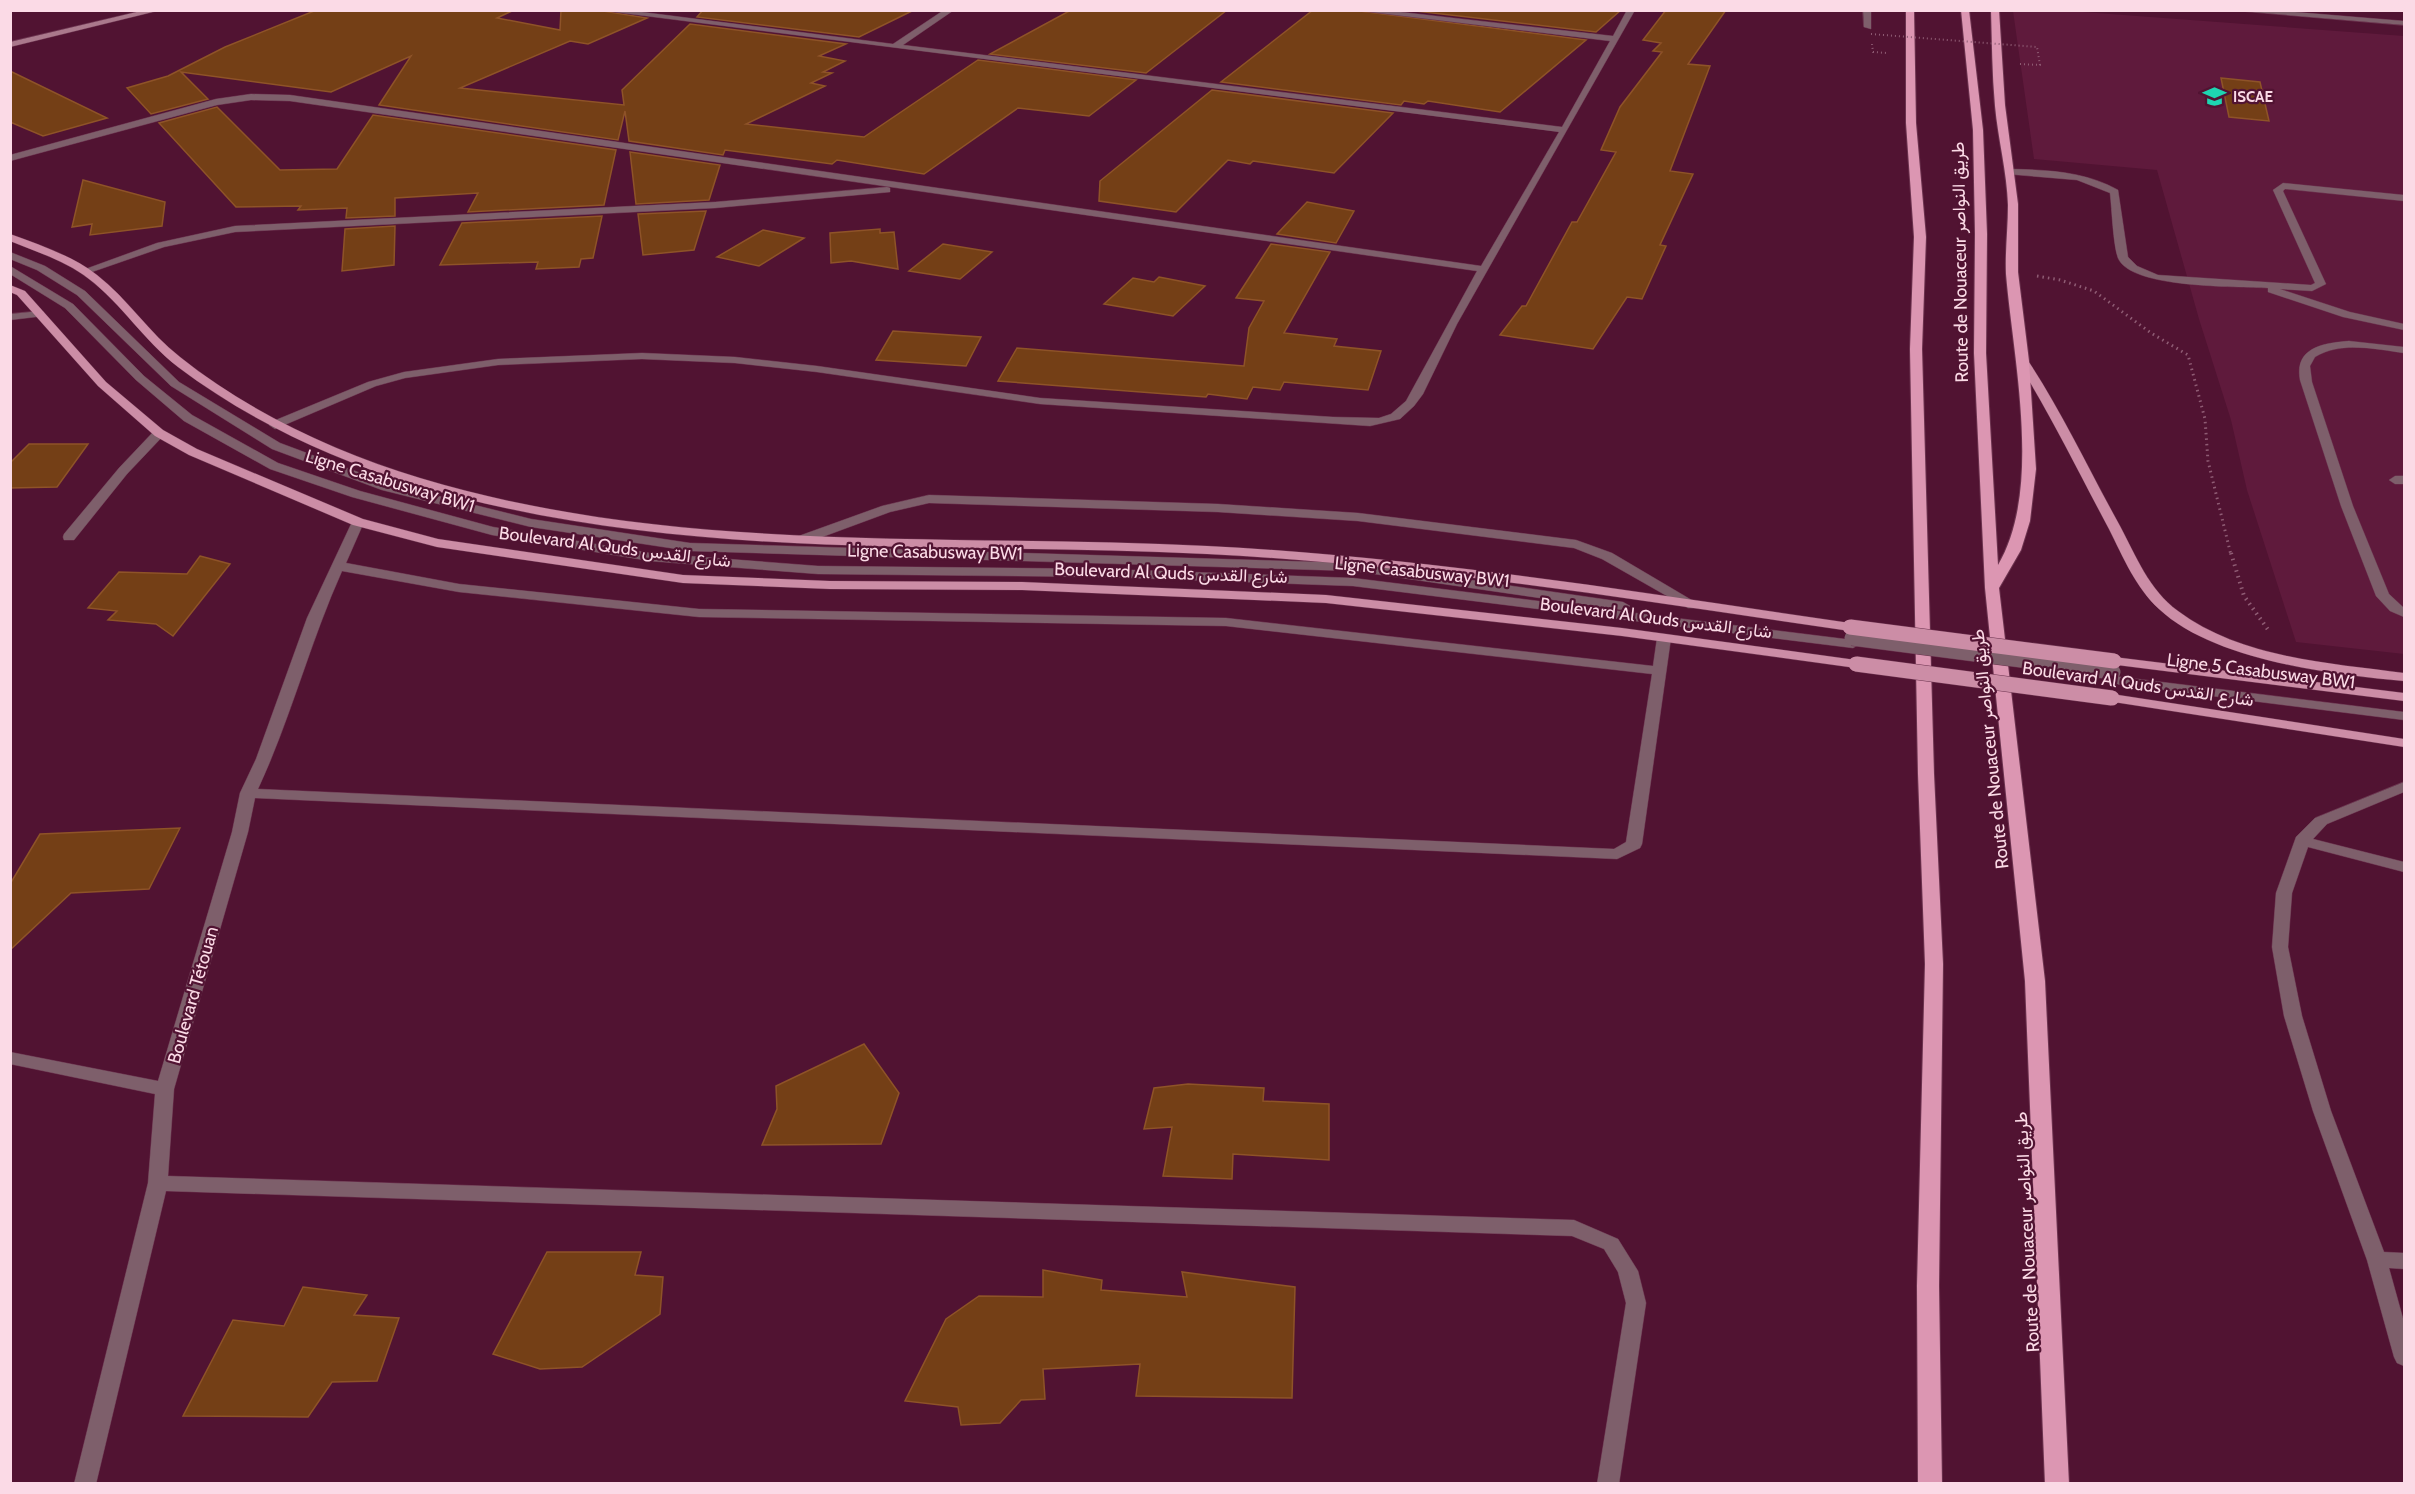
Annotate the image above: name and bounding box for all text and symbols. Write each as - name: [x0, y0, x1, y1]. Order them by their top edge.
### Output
- school or university icon: ISCAE: [2202, 84, 2228, 110]
- place label: ISCAE: [2233, 88, 2273, 106]
- street label: Route de Nouaceur طريق النواصر: [1947, 141, 1973, 383]
- street label: Ligne Casabusway BW1: [303, 445, 477, 517]
- street label: Boulevard Al Quds شارع القدس: [498, 522, 732, 573]
- street label: Ligne Casabusway BW1: [847, 539, 1023, 565]
- street label: Ligne Casabusway BW1: [1333, 552, 1511, 592]
- street label: Boulevard Al Quds شارع القدس: [1054, 558, 1288, 589]
- street label: Boulevard Al Quds شارع القدس: [1539, 593, 1773, 644]
- street label: Route de Nouaceur طريق النواصر: [1966, 628, 2014, 870]
- street label: Ligne 5 Casabusway BW1: [2166, 649, 2356, 693]
- street label: Boulevard Al Quds شارع القدس: [2021, 657, 2255, 712]
- street label: Boulevard Tétouan: [163, 924, 223, 1066]
- street label: Route de Nouaceur طريق النواصر: [2010, 1111, 2044, 1353]

